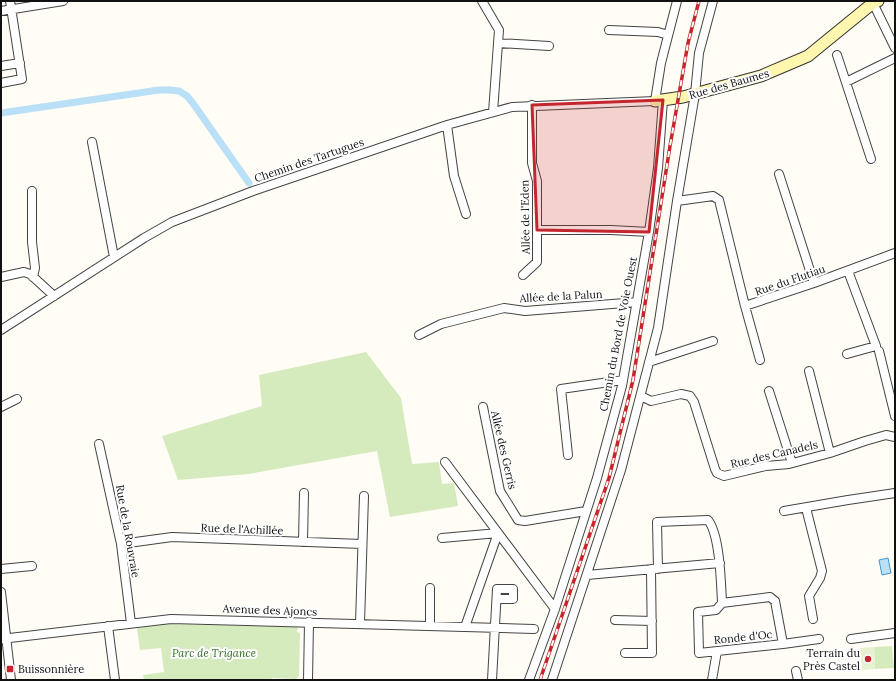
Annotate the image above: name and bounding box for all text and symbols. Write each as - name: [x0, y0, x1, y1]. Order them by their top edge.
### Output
- street label: Rue des Baumes: [687, 66, 771, 102]
- street label: Chemin des Tartugues: [252, 135, 366, 185]
- street label: Allée de l'Eden: [517, 179, 533, 255]
- street label: Chemin du Bord de Voie Ouest: [596, 255, 640, 413]
- street label: Rue du Flutiau: [753, 261, 827, 299]
- street label: Allée de la Palun: [518, 287, 603, 305]
- street label: Allée des Gerris: [488, 408, 520, 491]
- street label: Rue des Canadels: [729, 437, 819, 471]
- street label: Rue de la Rouvraie: [113, 483, 143, 579]
- street label: Rue de l'Achillée: [200, 521, 284, 537]
- street label: Avenue des Ajoncs: [221, 601, 318, 619]
- street label: Ronde d'Oc: [713, 627, 773, 647]
- park label: Parc de Trigance: [172, 646, 256, 660]
- place label: Terrain du Près Castel: [803, 646, 860, 673]
- marker: Terrain du Près Castel: [863, 654, 873, 664]
- place label: Buissonnière: [18, 662, 84, 676]
- marker: Buissonnière: [5, 664, 15, 674]

